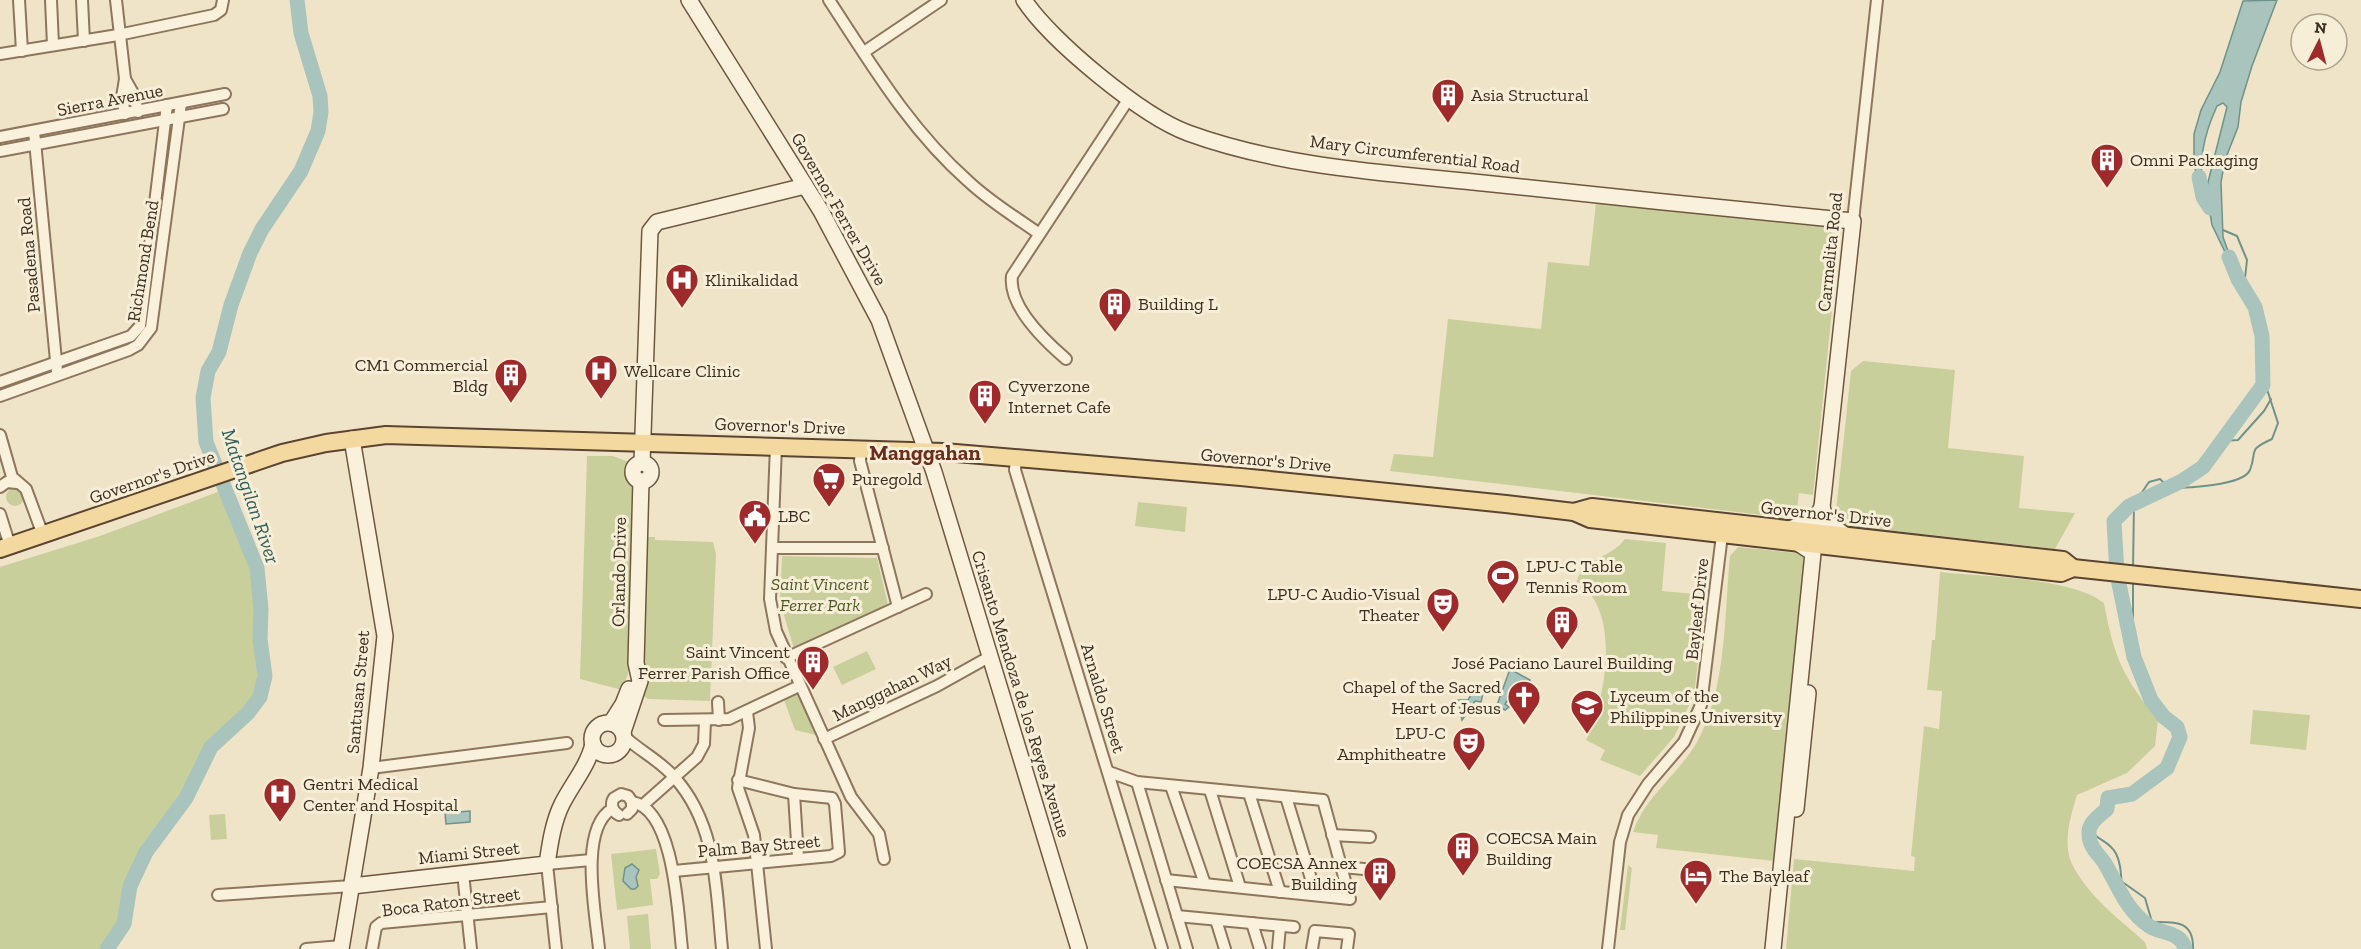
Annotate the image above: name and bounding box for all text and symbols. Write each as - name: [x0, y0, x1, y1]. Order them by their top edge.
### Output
- north arrow: [2289, 12, 2349, 72]
- text: N: [2313, 17, 2328, 38]
- building icon: Asia Structural: [1430, 77, 1466, 124]
- street label: Sierra Avenue: [55, 79, 165, 121]
- place label: Asia Structural: [1471, 84, 1589, 106]
- street label: Governor Ferrer Drive: [786, 129, 892, 289]
- street label: Mary Circumferential Road: [1309, 130, 1521, 178]
- building icon: Omni Packaging: [2089, 142, 2125, 189]
- place label: Omni Packaging: [2130, 149, 2259, 171]
- street label: Carmelita Road: [1813, 191, 1847, 313]
- street label: Pasadena Road: [13, 196, 45, 314]
- street label: Richmond Bend: [123, 198, 164, 324]
- hospital icon: Klinikalidad: [664, 262, 700, 309]
- place label: Klinikalidad: [705, 269, 798, 291]
- building icon: Building L: [1097, 286, 1133, 333]
- place label: Building L: [1138, 293, 1218, 315]
- hospital icon: Wellcare Clinic: [583, 353, 619, 400]
- place label: CM1 Commercial Bldg: [355, 354, 488, 397]
- building icon: CM1 Commercial Bldg: [493, 357, 529, 404]
- place label: Wellcare Clinic: [624, 360, 740, 382]
- place label: Cyverzone Internet Cafe: [1008, 375, 1111, 418]
- building icon: Cyverzone Internet Cafe: [967, 378, 1003, 425]
- street label: Governor's Drive: [714, 413, 846, 439]
- water label: Matangilan River: [217, 425, 285, 567]
- district label: Manggahan: [869, 440, 981, 465]
- street label: Governor's Drive: [1200, 443, 1332, 477]
- street label: Governor's Drive: [86, 445, 218, 509]
- supermarket icon: Puregold: [811, 461, 847, 508]
- place label: Puregold: [852, 468, 922, 490]
- street label: Governor's Drive: [1760, 496, 1892, 532]
- public building icon: LBC: [737, 498, 773, 545]
- place label: LBC: [778, 505, 810, 527]
- street label: Orlando Drive: [607, 517, 631, 627]
- street label: Crisanto Mendoza de los Reyes Avenue: [967, 548, 1075, 840]
- place label: LPU-C Table Tennis Room: [1526, 555, 1627, 598]
- street label: Bayleaf Drive: [1681, 557, 1713, 661]
- sports icon: LPU-C Table Tennis Room: [1485, 558, 1521, 605]
- park label: Saint Vincent Ferrer Park: [771, 573, 869, 616]
- place label: LPU-C Audio-Visual Theater: [1267, 583, 1420, 626]
- theatre icon: LPU-C Audio-Visual Theater: [1425, 586, 1461, 633]
- building icon: José Paciano Laurel Building: [1544, 604, 1580, 651]
- street label: Santusan Street: [342, 629, 374, 755]
- street label: Arnaldo Street: [1076, 640, 1130, 756]
- place label: Saint Vincent Ferrer Parish Office: [638, 641, 790, 684]
- building icon: Saint Vincent Ferrer Parish Office: [795, 644, 831, 691]
- street label: Manggahan Way: [829, 649, 956, 726]
- place label: José Paciano Laurel Building: [1451, 652, 1673, 674]
- place label: Chapel of the Sacred Heart of Jesus: [1342, 676, 1501, 719]
- church icon: Chapel of the Sacred Heart of Jesus: [1506, 679, 1542, 726]
- place label: Lyceum of the Philippines University: [1610, 685, 1783, 728]
- school or university icon: Lyceum of the Philippines University: [1569, 688, 1605, 735]
- place label: LPU-C Amphitheatre: [1337, 722, 1446, 765]
- theatre icon: LPU-C Amphitheatre: [1451, 725, 1487, 772]
- place label: Gentri Medical Center and Hospital: [303, 773, 458, 816]
- hospital icon: Gentri Medical Center and Hospital: [262, 776, 298, 823]
- place label: COECSA Main Building: [1486, 827, 1598, 870]
- street label: Palm Bay Street: [697, 830, 821, 862]
- building icon: COECSA Main Building: [1445, 830, 1481, 877]
- street label: Miami Street: [417, 837, 521, 869]
- place label: COECSA Annex Building: [1237, 852, 1357, 895]
- building icon: COECSA Annex Building: [1362, 855, 1398, 902]
- hotel icon: The Bayleaf: [1678, 858, 1714, 905]
- place label: The Bayleaf: [1719, 865, 1810, 887]
- street label: Boca Raton Street: [381, 883, 522, 921]

